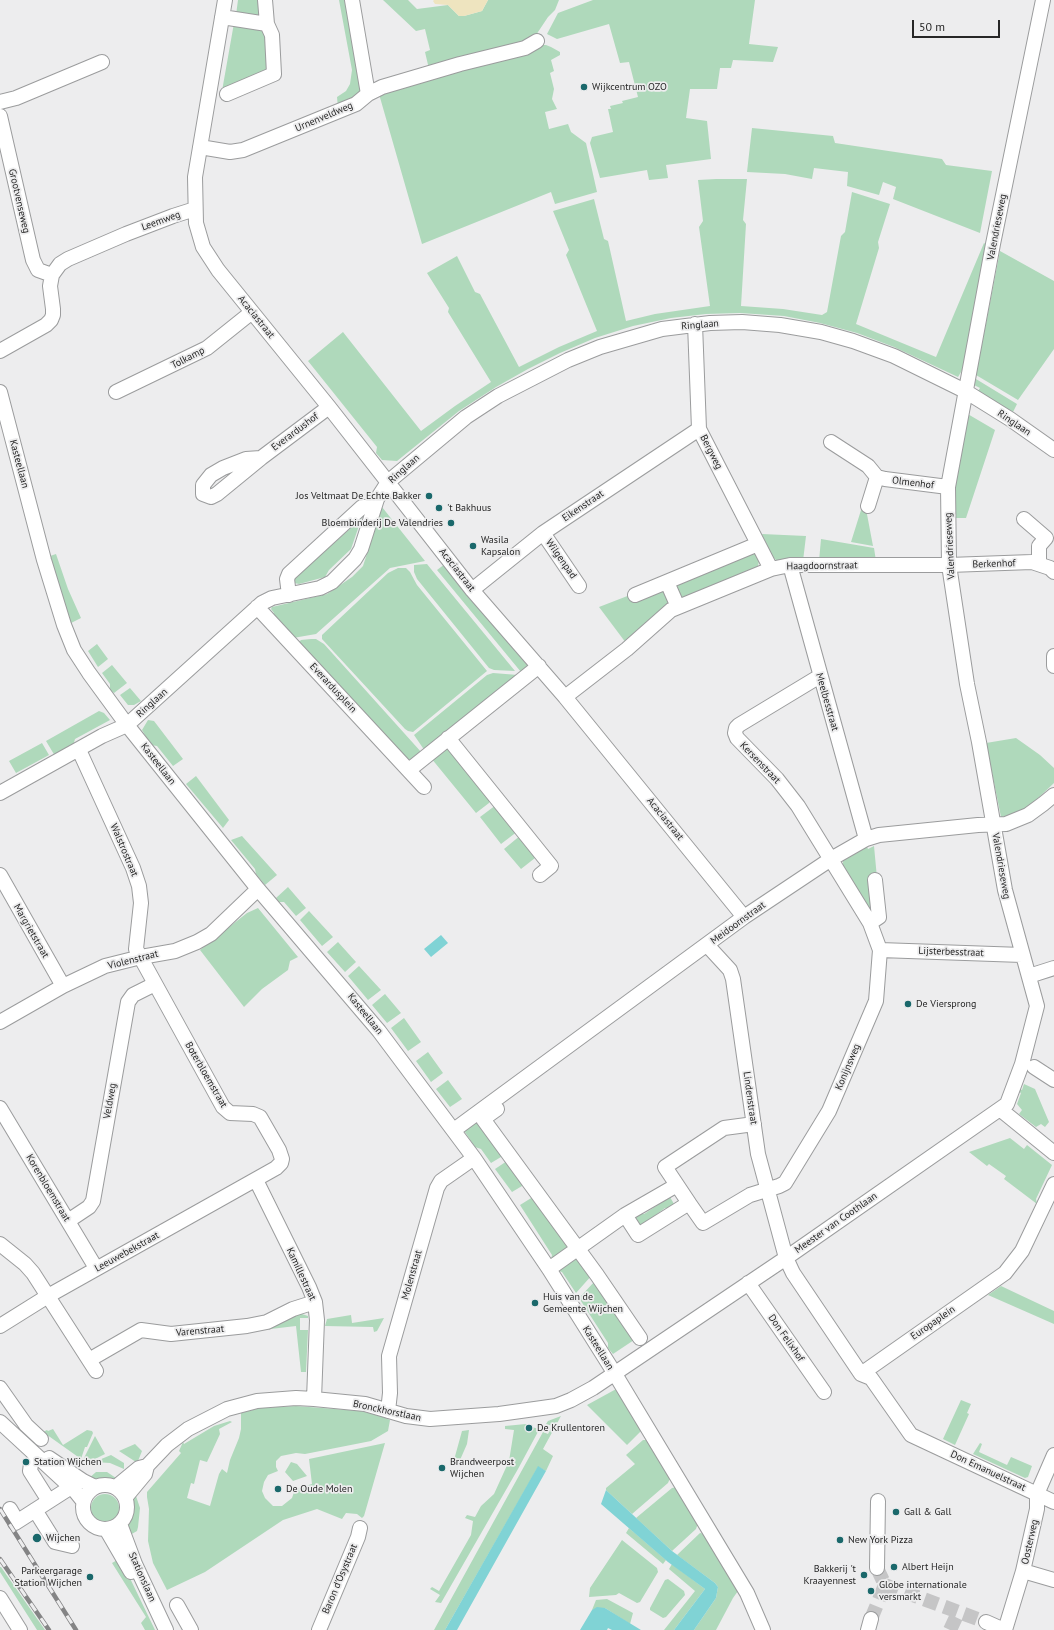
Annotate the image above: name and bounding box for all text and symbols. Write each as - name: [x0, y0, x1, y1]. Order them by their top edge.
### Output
- scale bar: [914, 12, 1002, 38]
- text: 50 m: [919, 19, 945, 34]
- place label: Wijkcentrum OZO: [592, 81, 667, 93]
- marker: Wijkcentrum OZO: [579, 82, 589, 92]
- street label: Urnenveldweg: [293, 99, 355, 135]
- street label: Grootvenseweg: [6, 168, 32, 234]
- street label: Valendrieseweg: [985, 193, 1009, 261]
- street label: Leemweg: [140, 208, 182, 234]
- street label: Acaciastraat: [235, 293, 277, 341]
- street label: Ringlaan: [681, 317, 719, 333]
- street label: Tolkamp: [169, 345, 207, 371]
- street label: Ringlaan: [995, 407, 1033, 439]
- street label: Everardushof: [269, 410, 321, 454]
- street label: Bergweg: [697, 433, 725, 471]
- street label: Kasteellaan: [7, 439, 31, 489]
- street label: Ringlaan: [386, 452, 422, 486]
- street label: Olmenhof: [891, 474, 935, 492]
- street label: Eikenstraat: [560, 488, 606, 524]
- place label: Jos Veltmaat De Echte Bakker: [296, 490, 421, 502]
- marker: Jos Veltmaat De Echte Bakker: [424, 491, 434, 501]
- place label: 't Bakhuus: [447, 502, 491, 514]
- marker: 't Bakhuus: [434, 503, 444, 513]
- street label: Valendrieseweg: [942, 512, 958, 580]
- place label: Bloembinderij De Valendries: [322, 517, 443, 529]
- marker: Bloembinderij De Valendries: [446, 518, 456, 528]
- place label: Wasila Kapsalon: [481, 534, 520, 558]
- street label: Wilgenpad: [543, 537, 579, 581]
- marker: Wasila Kapsalon: [468, 541, 478, 551]
- street label: Acaciastraat: [436, 546, 478, 594]
- street label: Berkenhof: [972, 557, 1016, 571]
- street label: Haagdoornstraat: [786, 559, 858, 573]
- street label: Everardusplein: [307, 661, 359, 715]
- street label: Meelbesstraat: [813, 672, 841, 732]
- street label: Ringlaan: [134, 686, 170, 720]
- street label: Kersenstraat: [737, 740, 783, 786]
- street label: Kasteellaan: [138, 741, 178, 787]
- street label: Acaciastraat: [644, 795, 686, 843]
- street label: Walstrostraat: [107, 822, 141, 878]
- street label: Valendrieseweg: [989, 832, 1013, 900]
- street label: Meidoornstraat: [708, 899, 768, 947]
- street label: Margrietstraat: [11, 902, 51, 960]
- street label: Lijsterbesstraat: [918, 945, 984, 959]
- street label: Violenstraat: [107, 948, 159, 972]
- street label: Kasteellaan: [345, 991, 385, 1037]
- place label: De Viersprong: [916, 998, 976, 1010]
- marker: De Viersprong: [903, 999, 913, 1009]
- street label: Boterbloemstraat: [182, 1040, 230, 1110]
- street label: Konijnsweg: [833, 1042, 863, 1092]
- street label: Lindenstraat: [740, 1071, 760, 1125]
- street label: Veldweg: [101, 1082, 119, 1120]
- street label: Korenbloemstraat: [23, 1152, 73, 1224]
- street label: Meester van Coothlaan: [793, 1190, 879, 1256]
- street label: Leeuwebekstraat: [93, 1229, 161, 1275]
- street label: Kamillestraat: [284, 1246, 318, 1302]
- street label: Molenstraat: [399, 1249, 425, 1301]
- place label: Huis van de Gemeente Wijchen: [543, 1291, 623, 1314]
- marker: Huis van de Gemeente Wijchen: [530, 1298, 540, 1308]
- street label: Europaplein: [908, 1303, 958, 1343]
- street label: Don Felixhof: [765, 1312, 807, 1364]
- street label: Varenstraat: [175, 1323, 225, 1339]
- street label: Kasteellaan: [580, 1324, 616, 1372]
- street label: Bronckhorstlaan: [352, 1398, 422, 1424]
- place label: De Krullentoren: [537, 1422, 605, 1434]
- marker: De Krullentoren: [524, 1423, 534, 1433]
- street label: Don Emanuelstraat: [948, 1448, 1028, 1494]
- place label: Station Wijchen: [34, 1456, 101, 1468]
- place label: Brandweerpost Wijchen: [450, 1456, 514, 1480]
- marker: Station Wijchen: [21, 1457, 31, 1467]
- marker: Brandweerpost Wijchen: [437, 1463, 447, 1473]
- place label: De Oude Molen: [286, 1483, 352, 1495]
- marker: De Oude Molen: [273, 1484, 283, 1494]
- place label: Gall & Gall: [904, 1506, 951, 1518]
- marker: Gall & Gall: [891, 1507, 901, 1517]
- street label: Oosterweg: [1019, 1518, 1041, 1566]
- marker: Wijchen: [31, 1532, 43, 1544]
- place label: Wijchen: [46, 1532, 80, 1544]
- place label: New York Pizza: [848, 1534, 913, 1546]
- marker: New York Pizza: [835, 1535, 845, 1545]
- street label: Baron d'Osystraat: [320, 1542, 360, 1616]
- street label: Stationslaan: [126, 1550, 158, 1604]
- place label: Albert Heijn: [902, 1561, 954, 1573]
- marker: Albert Heijn: [889, 1562, 899, 1572]
- place label: Bakkerij 't Kraayennest: [804, 1563, 856, 1586]
- place label: Parkeergarage Station Wijchen: [15, 1565, 82, 1588]
- marker: Bakkerij 't Kraayennest: [859, 1570, 869, 1580]
- marker: Parkeergarage Station Wijchen: [85, 1572, 95, 1582]
- place label: Globe internationale versmarkt: [879, 1579, 967, 1602]
- marker: Globe internationale versmarkt: [866, 1586, 876, 1596]

